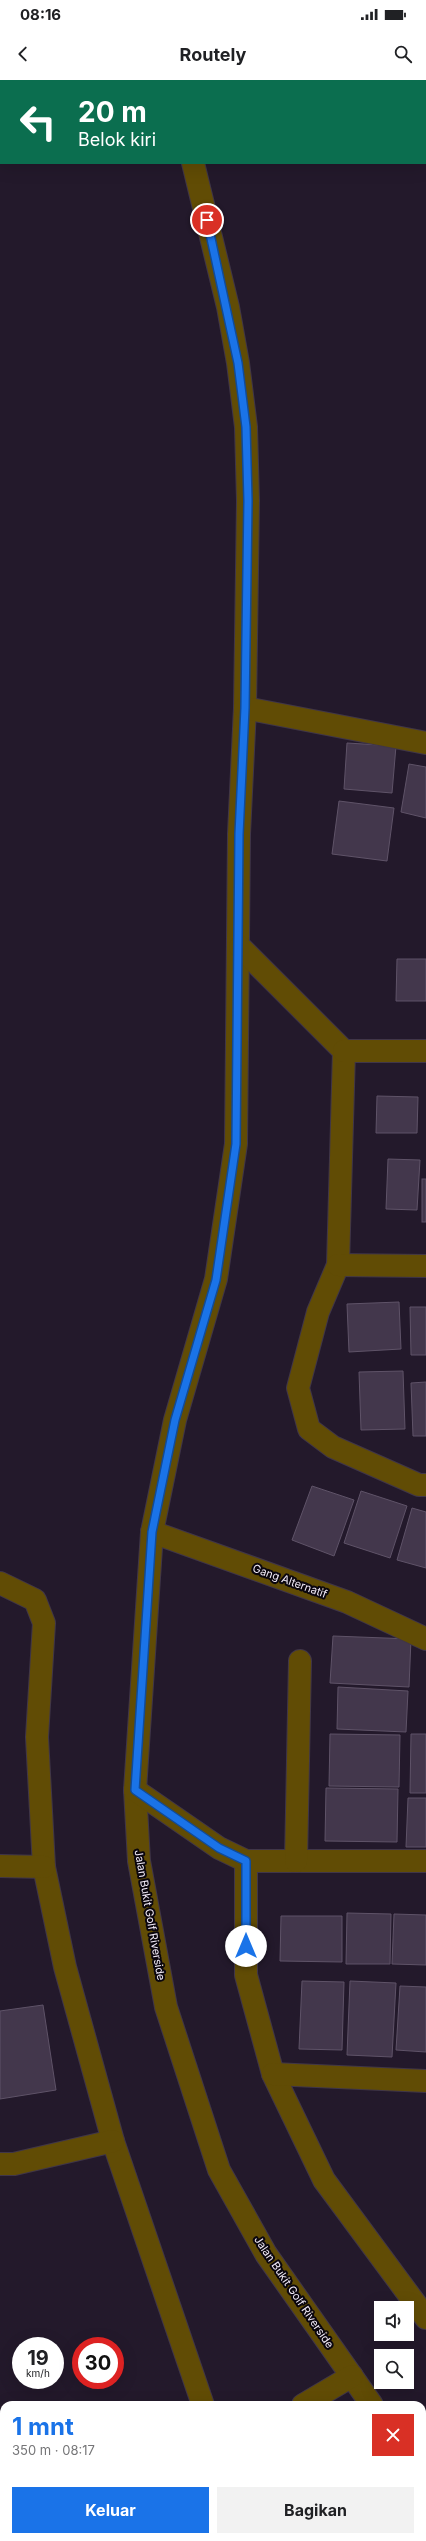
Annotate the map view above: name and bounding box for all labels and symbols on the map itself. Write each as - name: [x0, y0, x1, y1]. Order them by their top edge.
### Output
- pin: [190, 203, 224, 237]
- street label: Gang Alternatif: [251, 1561, 329, 1601]
- street label: Jalan Bukit Golf Riverside: [132, 1849, 168, 1981]
- position arrow: [225, 1925, 267, 1967]
- street label: Jalan Bukit Golf Riverside: [251, 2233, 337, 2351]
- speed limit sign: 30: [72, 2337, 124, 2389]

